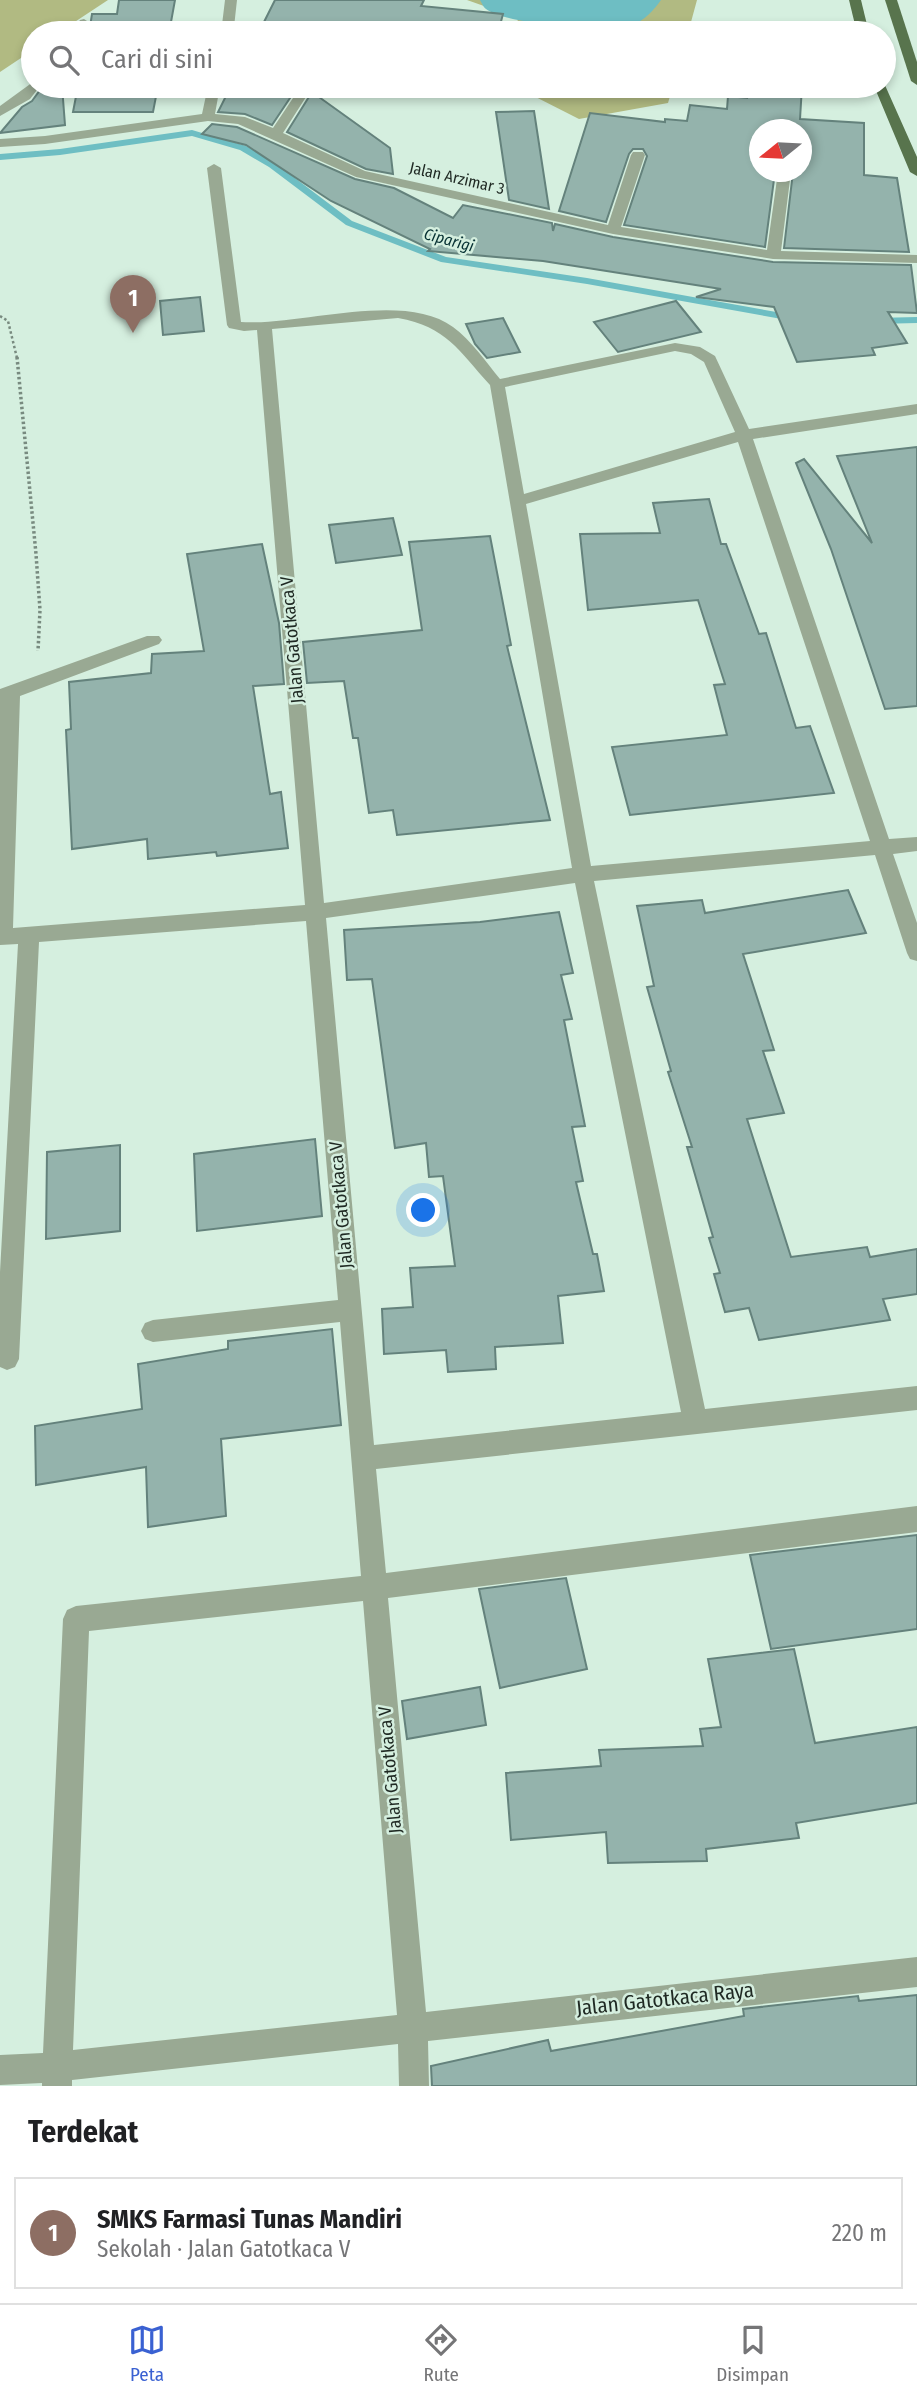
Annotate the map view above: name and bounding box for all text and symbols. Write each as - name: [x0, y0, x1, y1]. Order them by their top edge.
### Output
- search box: [21, 21, 896, 98]
- icon: search: [45, 41, 83, 79]
- text: Cari di sini: [101, 44, 213, 75]
- north arrow: [749, 119, 812, 182]
- street label: Jalan Arzimar 3: [408, 158, 506, 198]
- water label: Ciparigi: [422, 224, 476, 256]
- pin: 1: [110, 275, 156, 333]
- street label: Jalan Gatotkaca V: [275, 575, 309, 704]
- street label: Jalan Gatotkaca V: [324, 1140, 358, 1269]
- your location: [406, 1193, 440, 1227]
- street label: Jalan Gatotkaca V: [373, 1705, 407, 1834]
- street label: Jalan Gatotkaca Raya: [575, 1977, 755, 2021]
- text: Terdekat: [28, 2114, 138, 2150]
- text: SMKS Farmasi Tunas Mandiri: [97, 2204, 402, 2235]
- text: 1: [48, 2219, 58, 2247]
- text: 220 m: [832, 2219, 887, 2247]
- text: Sekolah · Jalan Gatotkaca V: [97, 2235, 350, 2263]
- tab: Peta: [128, 2321, 166, 2386]
- tab: Rute: [422, 2321, 460, 2386]
- tab: Disimpan: [716, 2321, 789, 2386]

